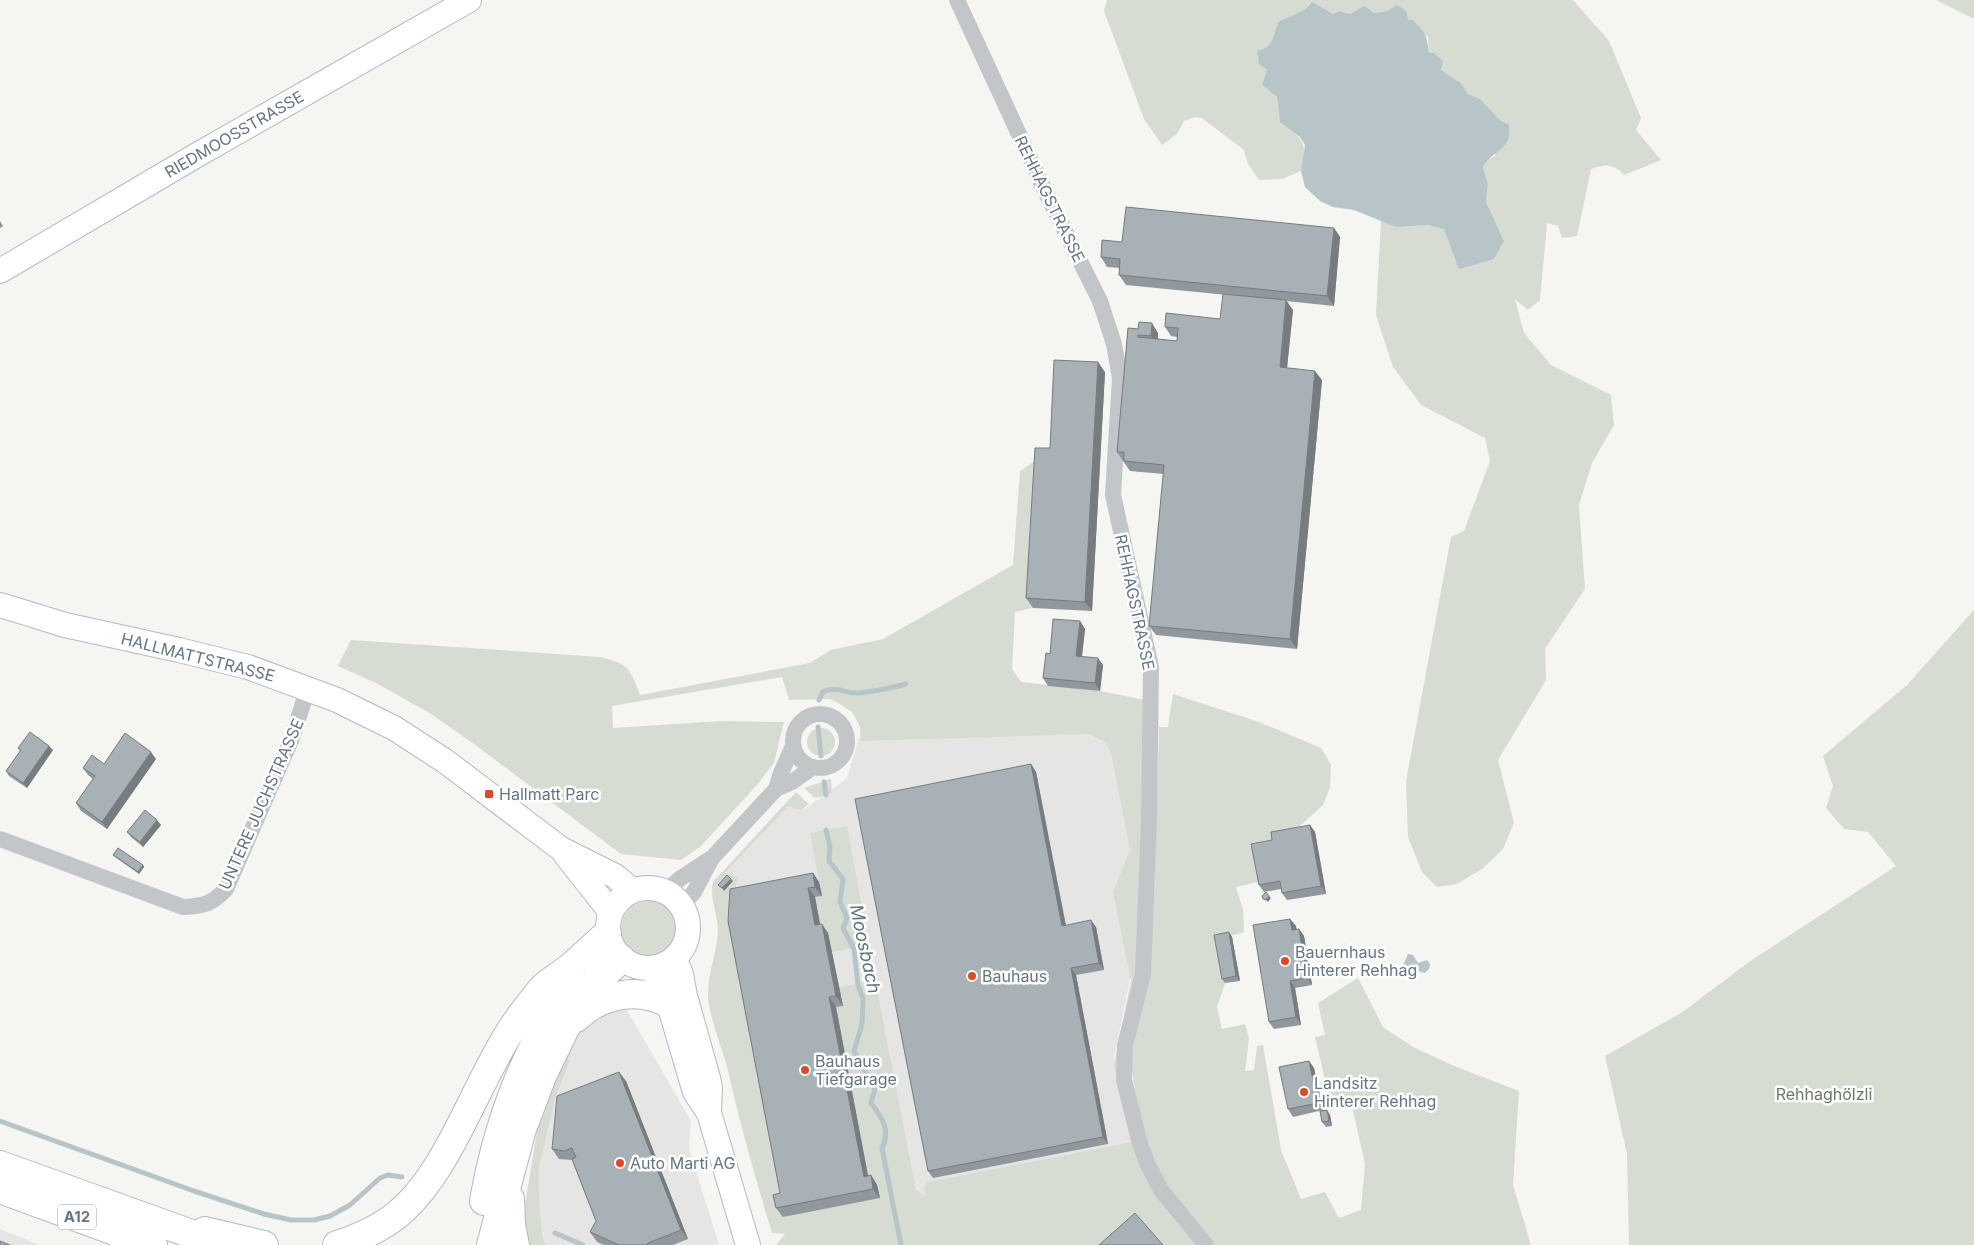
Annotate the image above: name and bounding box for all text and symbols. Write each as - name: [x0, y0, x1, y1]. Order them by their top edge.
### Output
- street label: RIEDMOOSSTRASSE: [161, 86, 307, 182]
- street label: REHHAGSTRASSE: [1011, 133, 1089, 265]
- street label: REHHAGSTRASSE: [1111, 532, 1159, 672]
- street label: HALLMATTSTRASSE: [119, 628, 277, 686]
- street label: UNTERE JUCHSTRASSE: [214, 715, 308, 893]
- place label: Hallmatt Parc: [499, 784, 599, 804]
- marker: Hallmatt Parc: [483, 788, 495, 800]
- water label: Moosbach: [846, 903, 885, 995]
- place label: Bauernhaus Hinterer Rehhag: [1295, 942, 1417, 980]
- marker: Bauernhaus Hinterer Rehhag: [1279, 955, 1291, 967]
- place label: Bauhaus: [982, 966, 1047, 986]
- marker: Bauhaus: [966, 970, 978, 982]
- place label: Bauhaus Tiefgarage: [815, 1051, 897, 1089]
- marker: Bauhaus Tiefgarage: [799, 1064, 811, 1076]
- place label: Landsitz Hinterer Rehhag: [1314, 1073, 1436, 1111]
- park label: Rehhaghölzli: [1776, 1084, 1872, 1104]
- marker: Landsitz Hinterer Rehhag: [1298, 1086, 1310, 1098]
- place label: Auto Marti AG: [630, 1153, 735, 1173]
- marker: Auto Marti AG: [614, 1157, 626, 1169]
- road number: A12: [58, 1204, 96, 1230]

